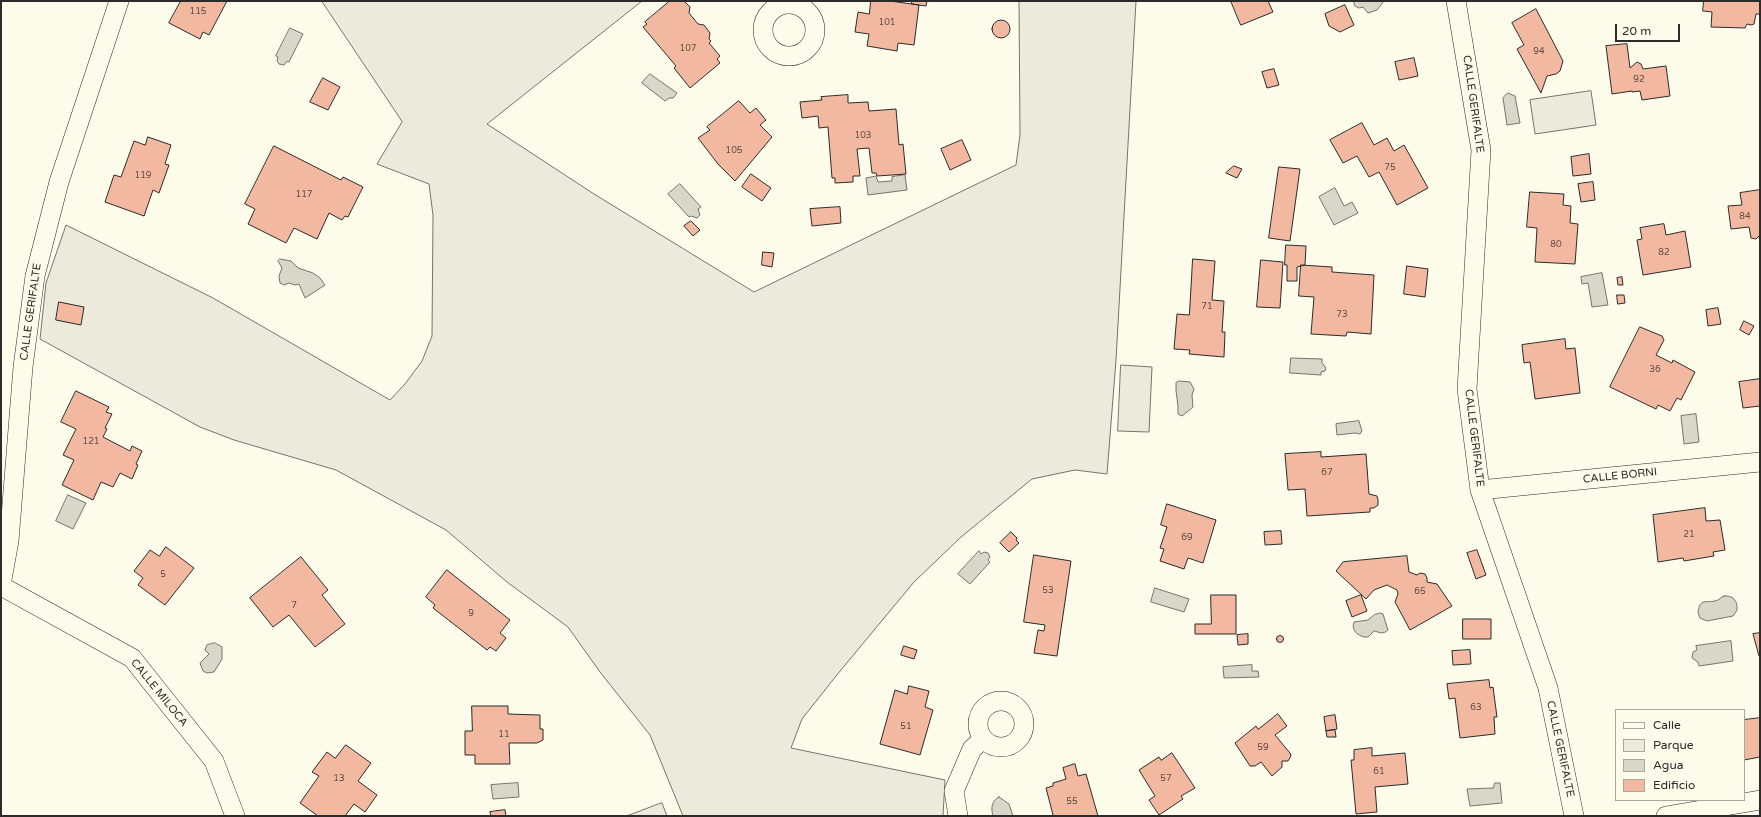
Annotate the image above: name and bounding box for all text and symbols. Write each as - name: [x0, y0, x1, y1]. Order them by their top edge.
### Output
- house number: 115: [190, 7, 206, 17]
- scale bar: [1617, 16, 1682, 42]
- house number: 101: [879, 18, 895, 28]
- text: 20 m: [1622, 24, 1651, 38]
- house number: 107: [680, 44, 696, 54]
- house number: 94: [1533, 47, 1545, 57]
- street label: CALLE GERIFALTE: [1460, 54, 1486, 154]
- house number: 92: [1633, 75, 1645, 85]
- house number: 103: [855, 131, 871, 141]
- house number: 105: [726, 146, 742, 156]
- house number: 75: [1384, 163, 1396, 173]
- house number: 119: [135, 171, 151, 181]
- house number: 117: [296, 190, 312, 200]
- house number: 84: [1739, 212, 1751, 222]
- house number: 80: [1550, 240, 1562, 250]
- house number: 82: [1658, 248, 1670, 258]
- street label: CALLE GERIFALTE: [18, 262, 44, 362]
- house number: 71: [1201, 302, 1213, 312]
- house number: 73: [1336, 310, 1348, 320]
- house number: 36: [1649, 365, 1661, 375]
- street label: CALLE GERIFALTE: [1461, 388, 1487, 488]
- house number: 121: [83, 437, 99, 447]
- street label: CALLE BORNI: [1582, 466, 1658, 486]
- house number: 67: [1321, 468, 1333, 478]
- house number: 21: [1683, 530, 1695, 540]
- house number: 69: [1181, 533, 1193, 543]
- house number: 5: [160, 570, 166, 580]
- house number: 53: [1042, 586, 1054, 596]
- house number: 65: [1414, 587, 1426, 597]
- house number: 7: [291, 601, 297, 611]
- house number: 9: [468, 609, 474, 619]
- street label: CALLE MILOCA: [128, 656, 190, 730]
- street label: CALLE GERIFALTE: [1543, 700, 1577, 798]
- house number: 63: [1470, 703, 1482, 713]
- legend: [1615, 709, 1745, 801]
- text: Calle: [1653, 718, 1681, 732]
- house number: 51: [900, 722, 912, 732]
- house number: 11: [498, 730, 510, 740]
- text: Parque: [1653, 738, 1694, 752]
- house number: 59: [1257, 743, 1269, 753]
- text: Agua: [1653, 758, 1683, 772]
- house number: 61: [1373, 767, 1385, 777]
- house number: 13: [333, 774, 345, 784]
- house number: 57: [1160, 774, 1172, 784]
- text: Edificio: [1653, 778, 1695, 792]
- house number: 55: [1066, 797, 1078, 807]

